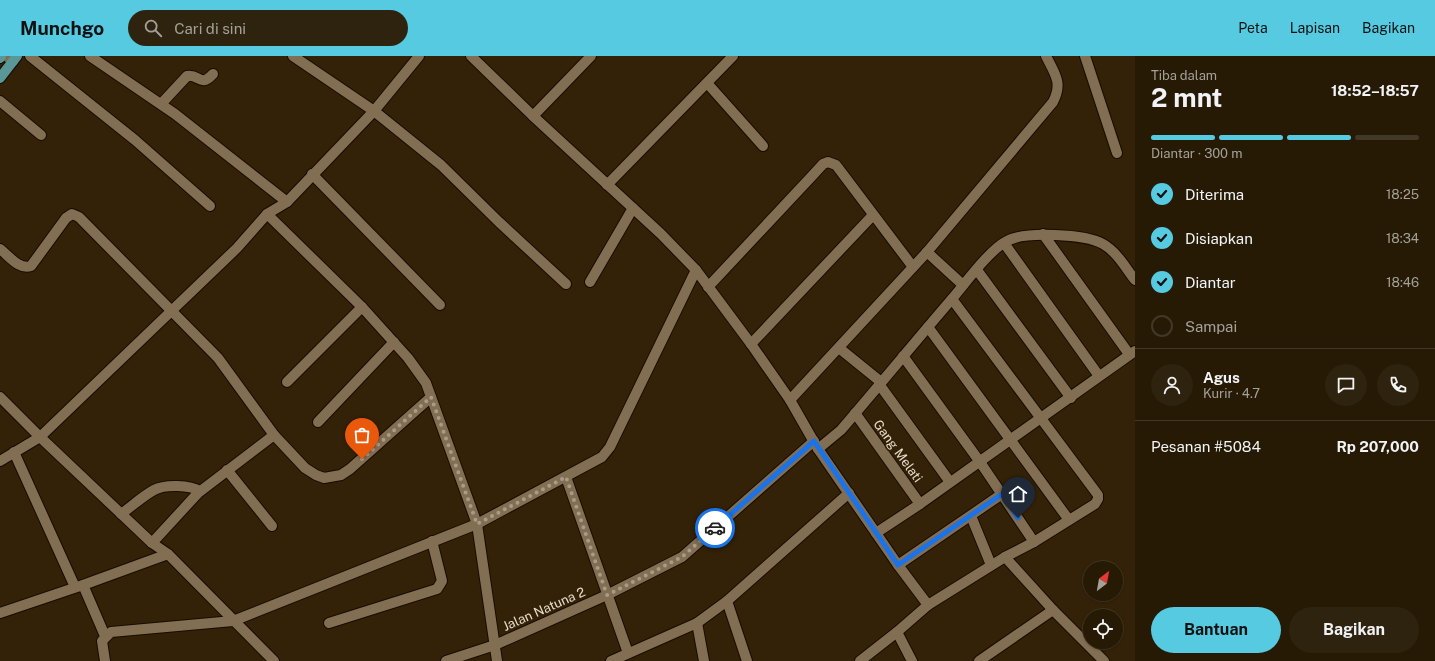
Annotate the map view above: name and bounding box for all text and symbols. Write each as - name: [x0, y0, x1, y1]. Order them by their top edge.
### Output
- search box: [128, 10, 408, 46]
- text: Munchgo: [20, 17, 104, 39]
- icon: search: [142, 17, 164, 39]
- text: Cari di sini: [174, 20, 246, 37]
- text: Peta: [1238, 20, 1268, 36]
- text: Lapisan: [1290, 20, 1340, 36]
- text: Bagikan: [1362, 20, 1415, 36]
- text: Tiba dalam: [1151, 68, 1217, 83]
- text: 2 mnt: [1151, 82, 1222, 113]
- text: 18:52–18:57: [1331, 82, 1419, 99]
- text: Diantar · 300 m: [1151, 146, 1242, 161]
- icon: check: [1151, 183, 1173, 205]
- text: Diterima: [1185, 186, 1244, 203]
- text: 18:25: [1386, 187, 1419, 202]
- icon: check: [1151, 227, 1173, 249]
- text: Disiapkan: [1185, 230, 1253, 247]
- text: 18:34: [1386, 231, 1419, 246]
- icon: check: [1151, 271, 1173, 293]
- text: Diantar: [1185, 274, 1236, 291]
- text: 18:46: [1386, 275, 1419, 290]
- text: Sampai: [1185, 318, 1237, 335]
- button: person: [1151, 364, 1193, 406]
- button: chat: [1325, 364, 1367, 406]
- button: phone: [1377, 364, 1419, 406]
- text: Agus: [1203, 369, 1240, 386]
- text: Kurir · 4.7: [1203, 386, 1260, 401]
- street label: Gang Melati: [870, 417, 926, 485]
- pin: [345, 418, 379, 459]
- icon: bag: [351, 424, 373, 446]
- text: Pesanan #5084: [1151, 438, 1261, 455]
- text: Rp 207,000: [1336, 438, 1419, 455]
- pin: [1001, 477, 1035, 518]
- icon: home: [1007, 483, 1029, 505]
- courier: [695, 508, 735, 548]
- icon: car: [704, 517, 726, 539]
- north arrow: [1083, 561, 1123, 601]
- map controls: [1083, 561, 1123, 649]
- street label: Jalan Natuna 2: [500, 584, 588, 634]
- button: Bantuan: [1151, 607, 1281, 653]
- button: Bagikan: [1289, 607, 1419, 653]
- button: locate: [1083, 609, 1123, 649]

